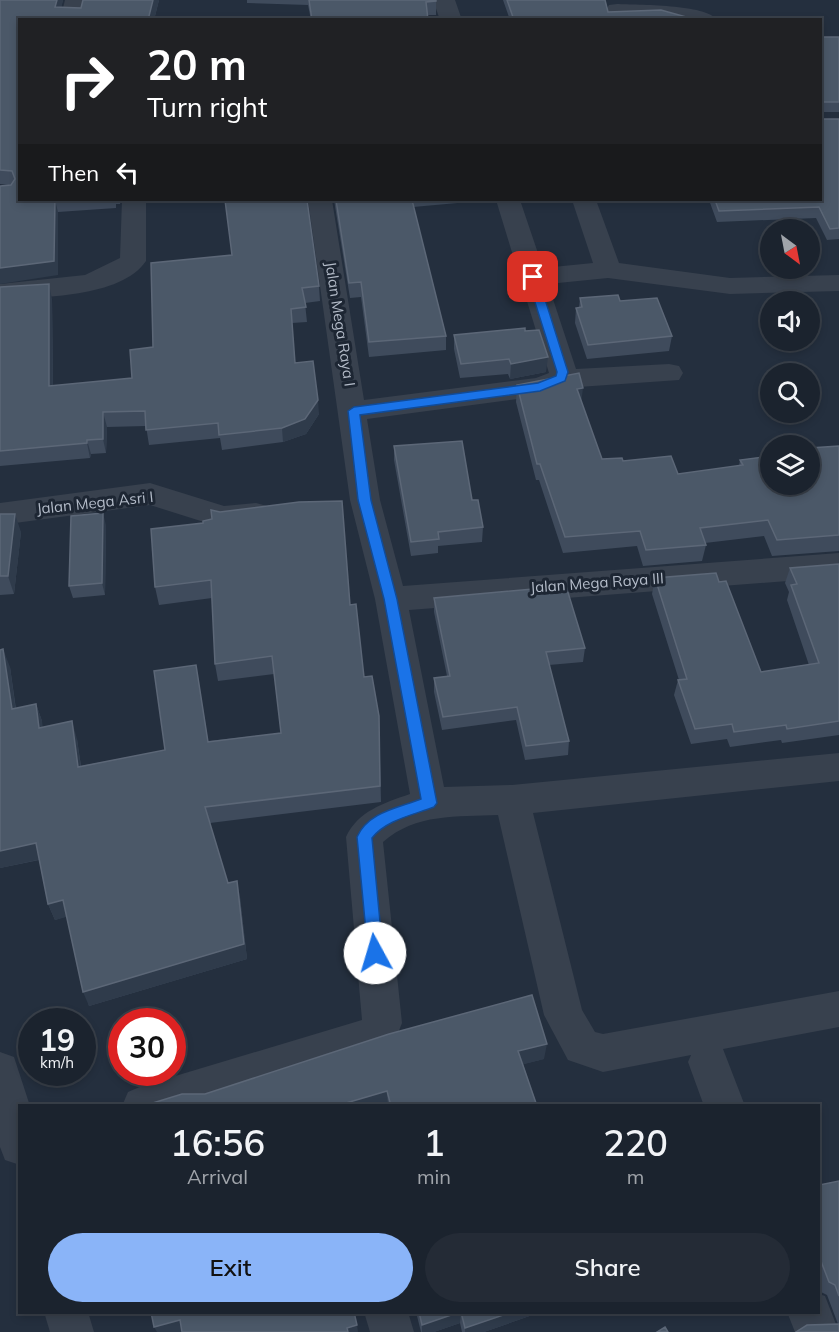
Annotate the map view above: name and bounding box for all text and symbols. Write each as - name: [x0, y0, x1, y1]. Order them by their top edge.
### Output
- text: 20 m: [147, 38, 247, 91]
- icon: right: [48, 42, 126, 120]
- text: Turn right: [147, 90, 267, 124]
- icon: left: [111, 156, 144, 189]
- text: Then: [48, 159, 99, 187]
- north arrow: [760, 219, 820, 279]
- map controls: [760, 219, 820, 495]
- pin: [507, 251, 558, 302]
- street label: Jalan Mega Raya I: [321, 260, 360, 388]
- icon: arrive: [516, 260, 549, 293]
- button: sound: [760, 291, 820, 351]
- button: search: [760, 363, 820, 423]
- button: layers: [760, 435, 820, 495]
- street label: Jalan Mega Asri I: [36, 487, 154, 518]
- street label: Jalan Mega Raya III: [530, 568, 664, 597]
- position arrow: [343, 921, 407, 985]
- speed limit sign: 30: [108, 1008, 186, 1086]
- text: 19: [39, 1021, 75, 1059]
- text: km/h: [40, 1053, 74, 1072]
- text: 16:56: [170, 1120, 265, 1165]
- text: 1: [423, 1120, 445, 1165]
- text: 220: [603, 1120, 668, 1165]
- text: Arrival: [187, 1164, 248, 1189]
- text: min: [417, 1164, 451, 1189]
- text: m: [627, 1164, 644, 1189]
- button: Exit: [48, 1233, 413, 1302]
- button: Share: [425, 1233, 790, 1302]

